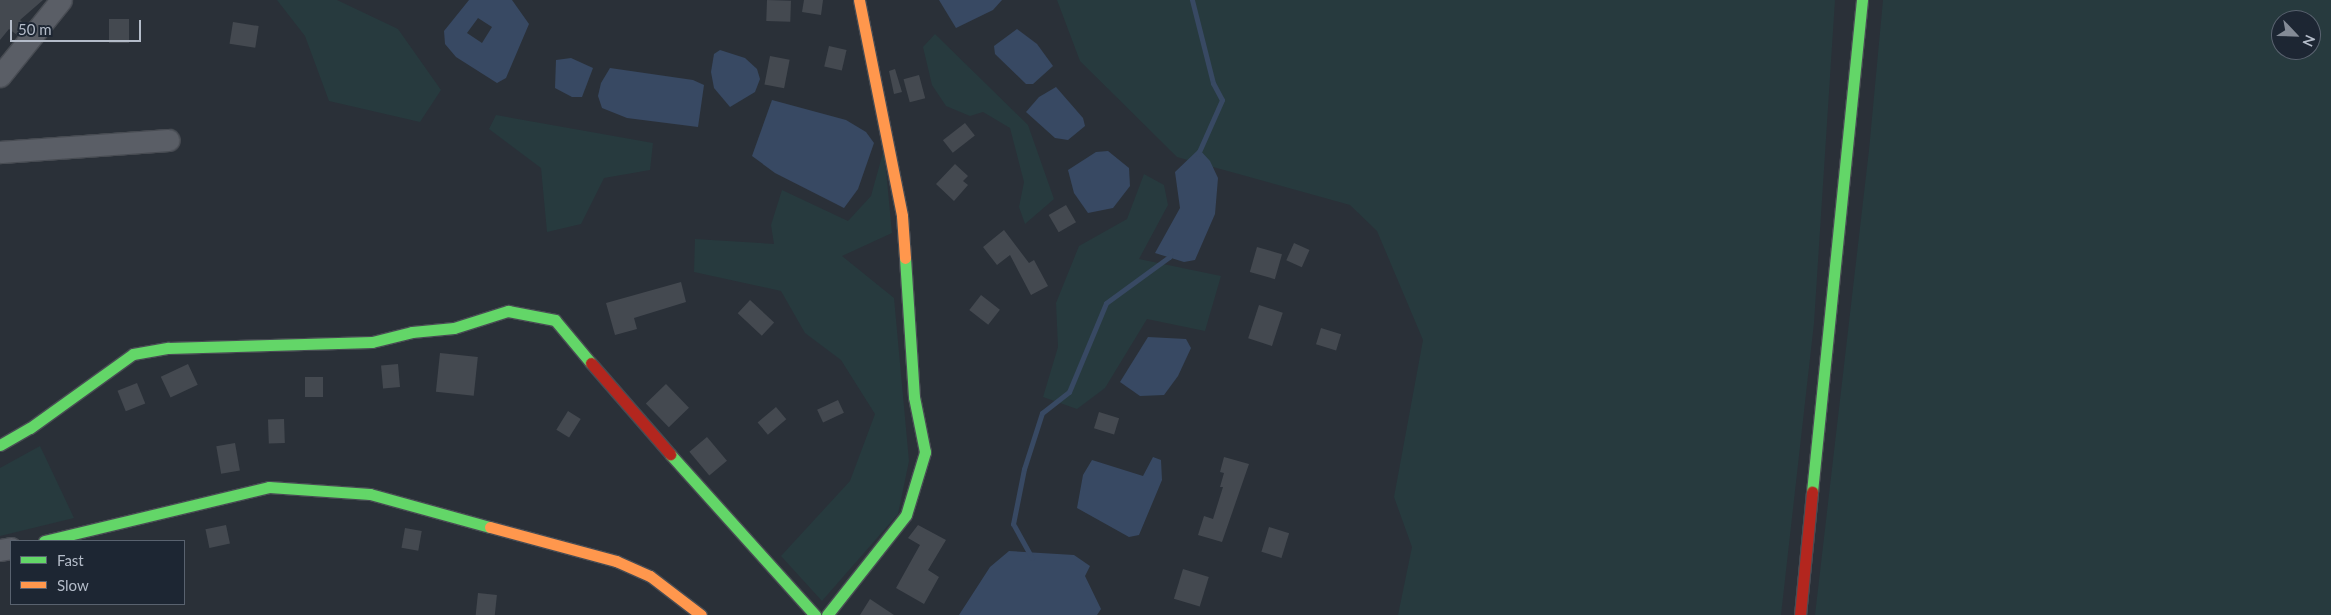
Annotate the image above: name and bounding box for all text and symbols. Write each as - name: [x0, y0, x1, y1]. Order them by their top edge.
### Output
- scale bar: [12, 10, 144, 42]
- north arrow: [2271, 10, 2321, 60]
- text: 50 m: [18, 20, 52, 38]
- text: N: [2299, 33, 2319, 49]
- legend: [10, 540, 185, 605]
- text: Fast: [57, 551, 84, 569]
- text: Slow: [57, 576, 89, 594]

